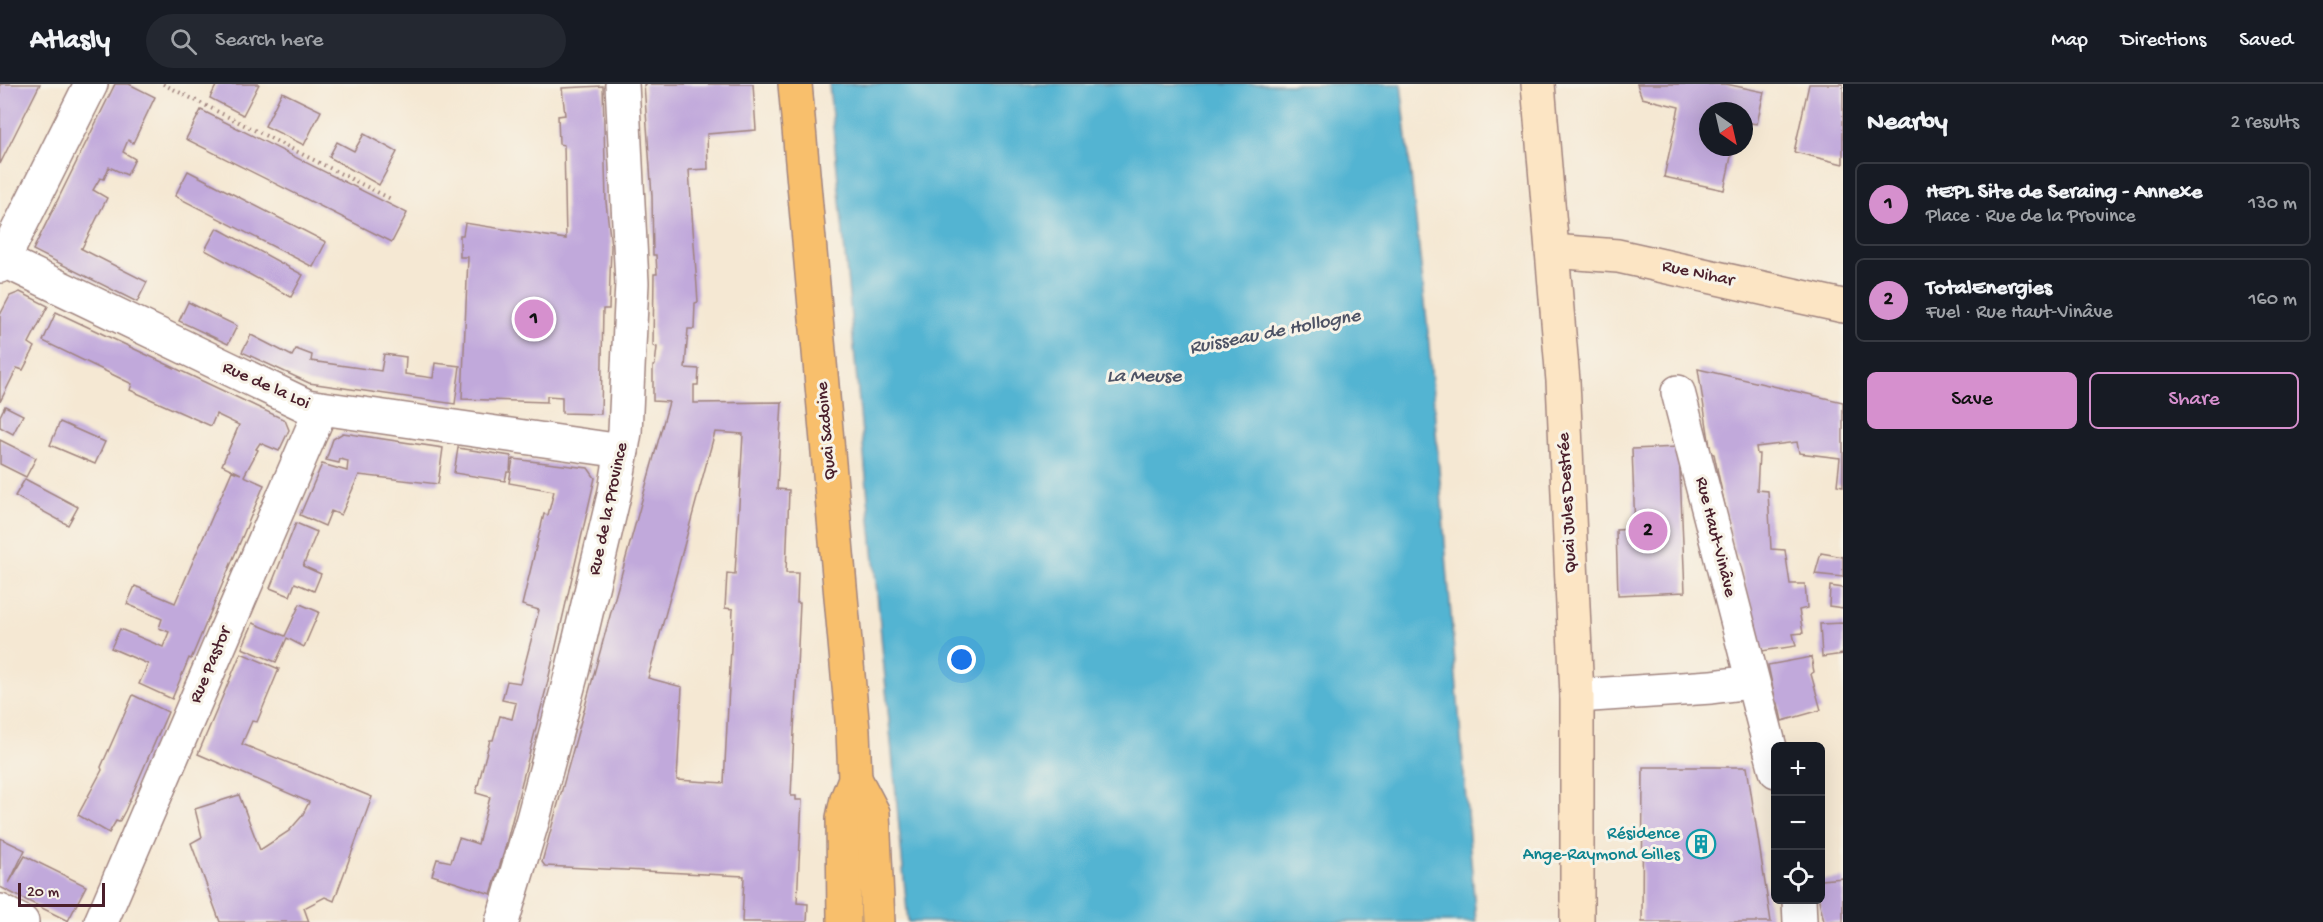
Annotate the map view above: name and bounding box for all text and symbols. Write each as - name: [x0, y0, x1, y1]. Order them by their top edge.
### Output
- search box: [146, 14, 566, 68]
- text: Atlasly: [30, 25, 110, 58]
- icon: search: [167, 25, 200, 58]
- text: Search here: [215, 28, 323, 54]
- text: Map: [2051, 29, 2088, 54]
- text: Directions: [2121, 29, 2206, 54]
- text: Saved: [2239, 29, 2293, 54]
- north arrow: [1699, 102, 1753, 156]
- text: Nearby: [1867, 108, 1948, 139]
- text: 2 results: [2230, 112, 2299, 135]
- text: HEPL Site de Seraing - Annexe: [1926, 180, 2202, 206]
- text: 1: [1884, 193, 1893, 216]
- text: 130 m: [2248, 193, 2297, 216]
- text: Place · Rue de la Province: [1926, 206, 2136, 229]
- street label: Rue Nihar: [1660, 256, 1738, 292]
- text: TotalEnergies: [1926, 276, 2052, 302]
- text: 2: [1884, 289, 1893, 312]
- text: 160 m: [2248, 289, 2297, 312]
- pin: 1: [514, 296, 554, 342]
- text: Fuel · Rue Haut-Vinâve: [1926, 302, 2113, 325]
- water label: Ruisseau de Hollogne: [1188, 305, 1363, 361]
- street label: Rue de la Loi: [219, 357, 313, 415]
- water label: La Meuse: [1107, 366, 1182, 389]
- button: Save: [1867, 372, 2077, 429]
- button: Share: [2089, 372, 2299, 429]
- street label: Quai Sadoine: [812, 380, 842, 481]
- street label: Quai Jules Destrée: [1554, 431, 1582, 574]
- street label: Rue de la Province: [585, 440, 633, 577]
- street label: Rue Haut-Vinâve: [1690, 475, 1740, 600]
- pin: 2: [1628, 508, 1668, 554]
- street label: Rue Pastor: [186, 622, 237, 706]
- your location: [947, 645, 976, 674]
- map controls: [1771, 742, 1825, 904]
- button: +: [1771, 742, 1825, 796]
- button: −: [1771, 796, 1825, 850]
- place label: Résidence Ange-Raymond Gilles: [1523, 824, 1681, 866]
- building icon: Résidence Ange-Raymond Gilles: [1685, 828, 1717, 860]
- button: locate: [1771, 850, 1825, 904]
- scale bar: [18, 880, 105, 908]
- text: 20 m: [27, 884, 59, 903]

